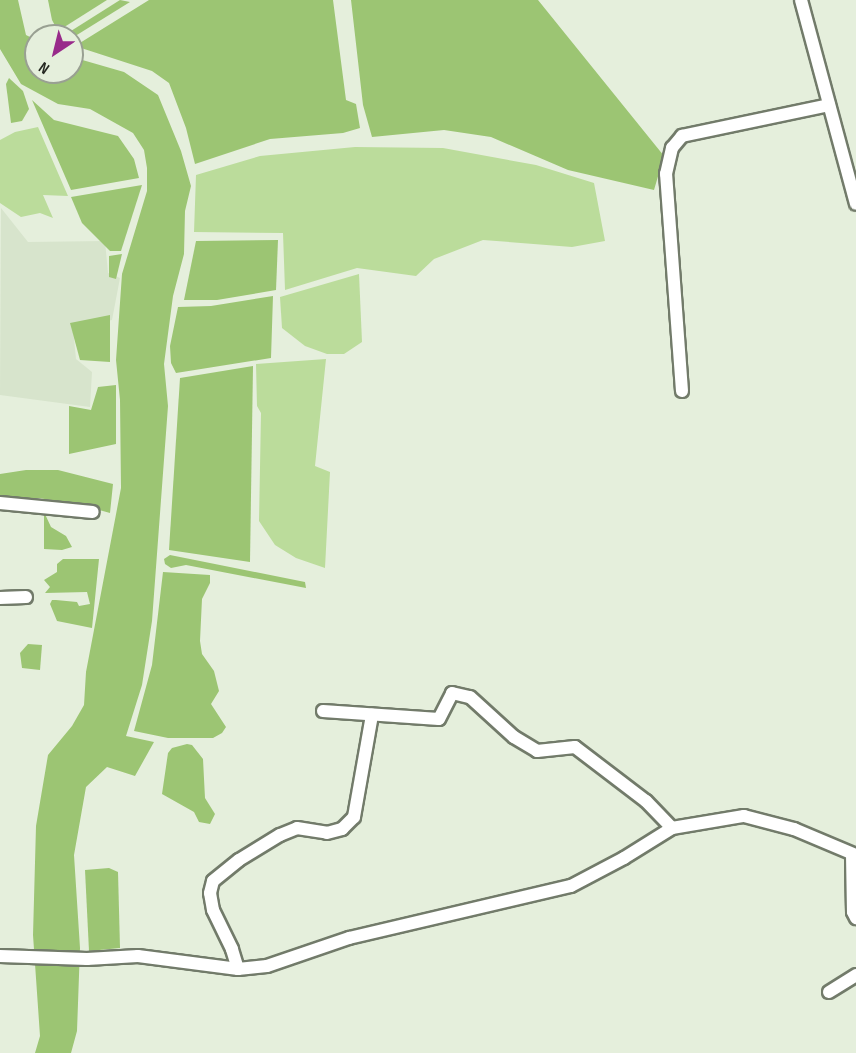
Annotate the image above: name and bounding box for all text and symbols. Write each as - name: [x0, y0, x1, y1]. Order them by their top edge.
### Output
- north arrow: [24, 24, 84, 84]
- text: N: [36, 57, 53, 78]

